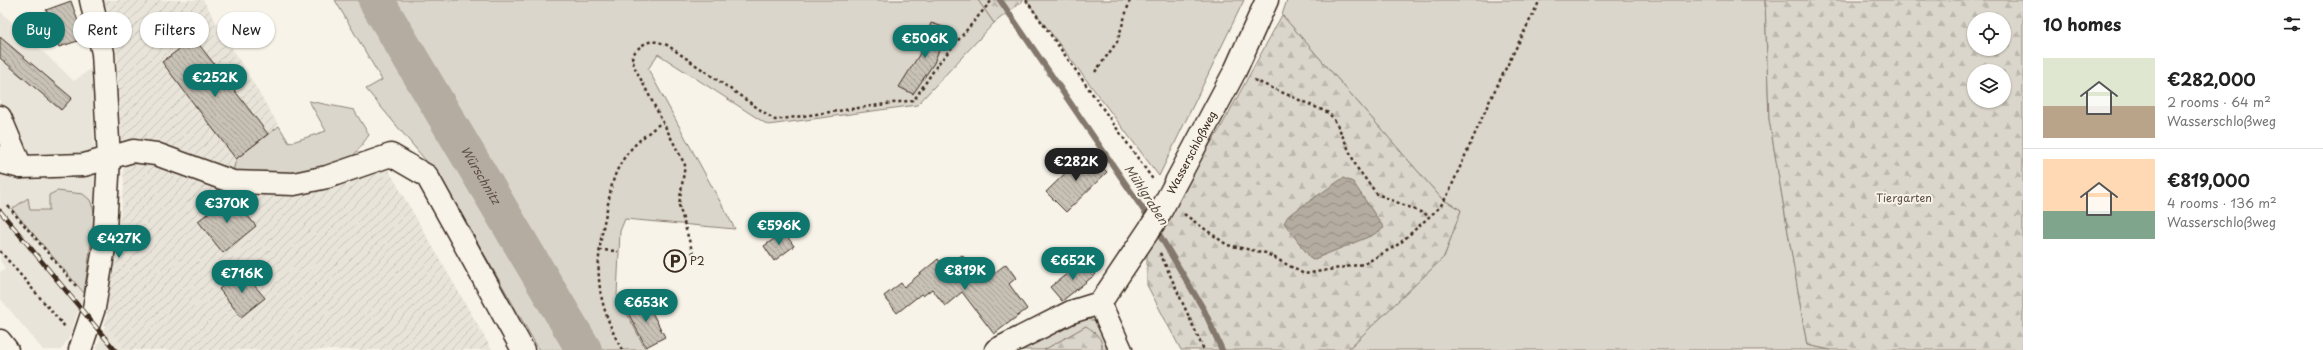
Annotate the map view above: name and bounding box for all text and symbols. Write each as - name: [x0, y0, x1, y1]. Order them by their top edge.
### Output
- text: 10 homes: [2043, 11, 2121, 37]
- chip: Buy: [12, 12, 65, 48]
- chip: Rent: [73, 12, 132, 48]
- chip: Filters: [140, 12, 209, 48]
- chip: New: [217, 12, 275, 48]
- map controls: [1967, 12, 2011, 108]
- button: locate: [1967, 12, 2011, 56]
- icon: filters: [2281, 13, 2303, 35]
- pin: €506K: [897, 25, 953, 59]
- text: €506K: [902, 28, 948, 47]
- pin: €252K: [187, 64, 243, 98]
- button: layers: [1967, 64, 2011, 108]
- text: €282,000: [2167, 66, 2256, 92]
- text: €252K: [192, 67, 238, 86]
- icon: home: [2075, 74, 2123, 122]
- text: 2 rooms · 64 m²: [2167, 92, 2271, 111]
- street label: Wasserschloßweg: [1162, 107, 1221, 197]
- text: Wasserschloßweg: [2167, 111, 2276, 130]
- water label: Würschnitz: [457, 142, 506, 208]
- pin: €282K: [1048, 148, 1104, 182]
- text: €282K: [1054, 151, 1098, 170]
- water label: Mühlgraben: [1121, 161, 1173, 228]
- text: €819,000: [2167, 167, 2250, 193]
- icon: home: [2075, 175, 2123, 223]
- park label: Tiergarten: [1876, 189, 1932, 206]
- pin: €370K: [199, 190, 255, 224]
- text: €370K: [205, 193, 249, 212]
- text: 4 rooms · 136 m²: [2167, 193, 2277, 212]
- pin: €596K: [751, 212, 807, 246]
- text: Wasserschloßweg: [2167, 212, 2276, 231]
- text: €596K: [757, 215, 801, 234]
- pin: €427K: [91, 225, 147, 259]
- text: €427K: [97, 228, 141, 247]
- pin: €652K: [1045, 247, 1101, 281]
- parking icon: P2: [662, 248, 688, 274]
- text: €652K: [1050, 250, 1096, 269]
- place label: P2: [690, 252, 705, 269]
- pin: €819K: [937, 257, 993, 291]
- pin: €716K: [214, 260, 270, 294]
- text: €819K: [944, 260, 986, 279]
- text: €716K: [221, 263, 263, 282]
- pin: €653K: [618, 289, 674, 323]
- text: €653K: [624, 292, 668, 311]

